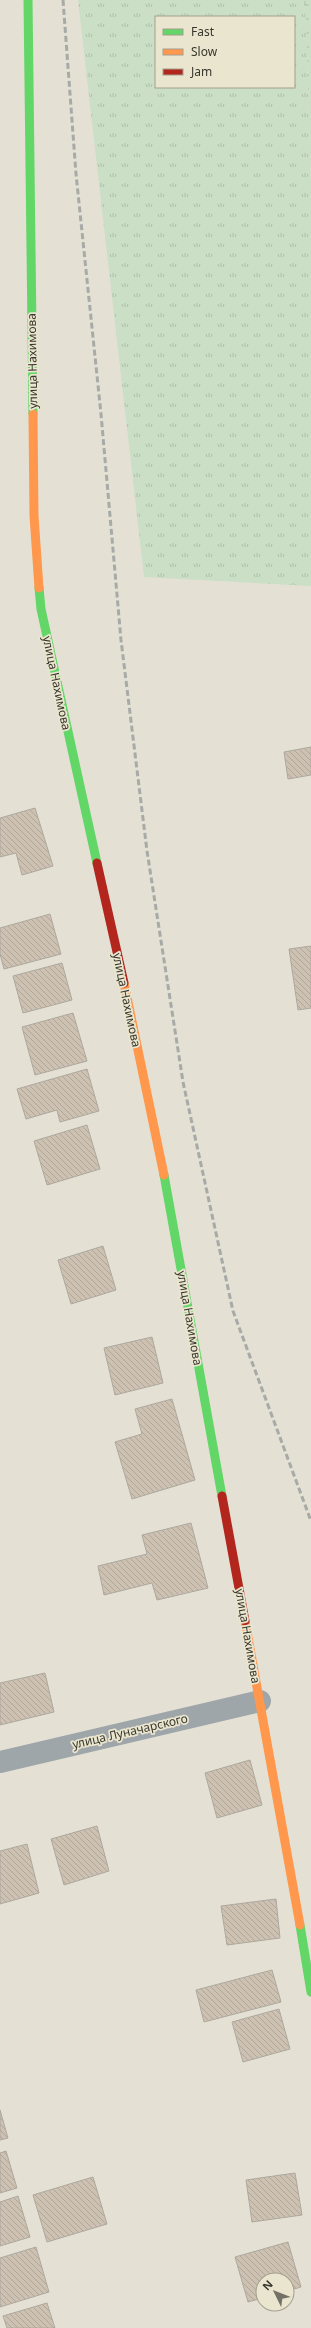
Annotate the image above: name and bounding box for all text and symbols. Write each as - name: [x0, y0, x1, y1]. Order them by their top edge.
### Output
- legend: [155, 16, 295, 88]
- text: Fast: [191, 23, 215, 40]
- text: Slow: [191, 43, 218, 60]
- text: Jam: [190, 63, 212, 80]
- street label: улица Нахимова: [23, 313, 41, 409]
- street label: улица Нахимова: [39, 634, 75, 732]
- street label: улица Нахимова: [109, 951, 145, 1049]
- street label: улица Нахимова: [173, 1269, 207, 1367]
- street label: улица Нахимова: [231, 1587, 265, 1685]
- street label: улица Луначарского: [71, 1709, 189, 1753]
- north arrow: [255, 2272, 295, 2312]
- text: N: [259, 2276, 276, 2293]

